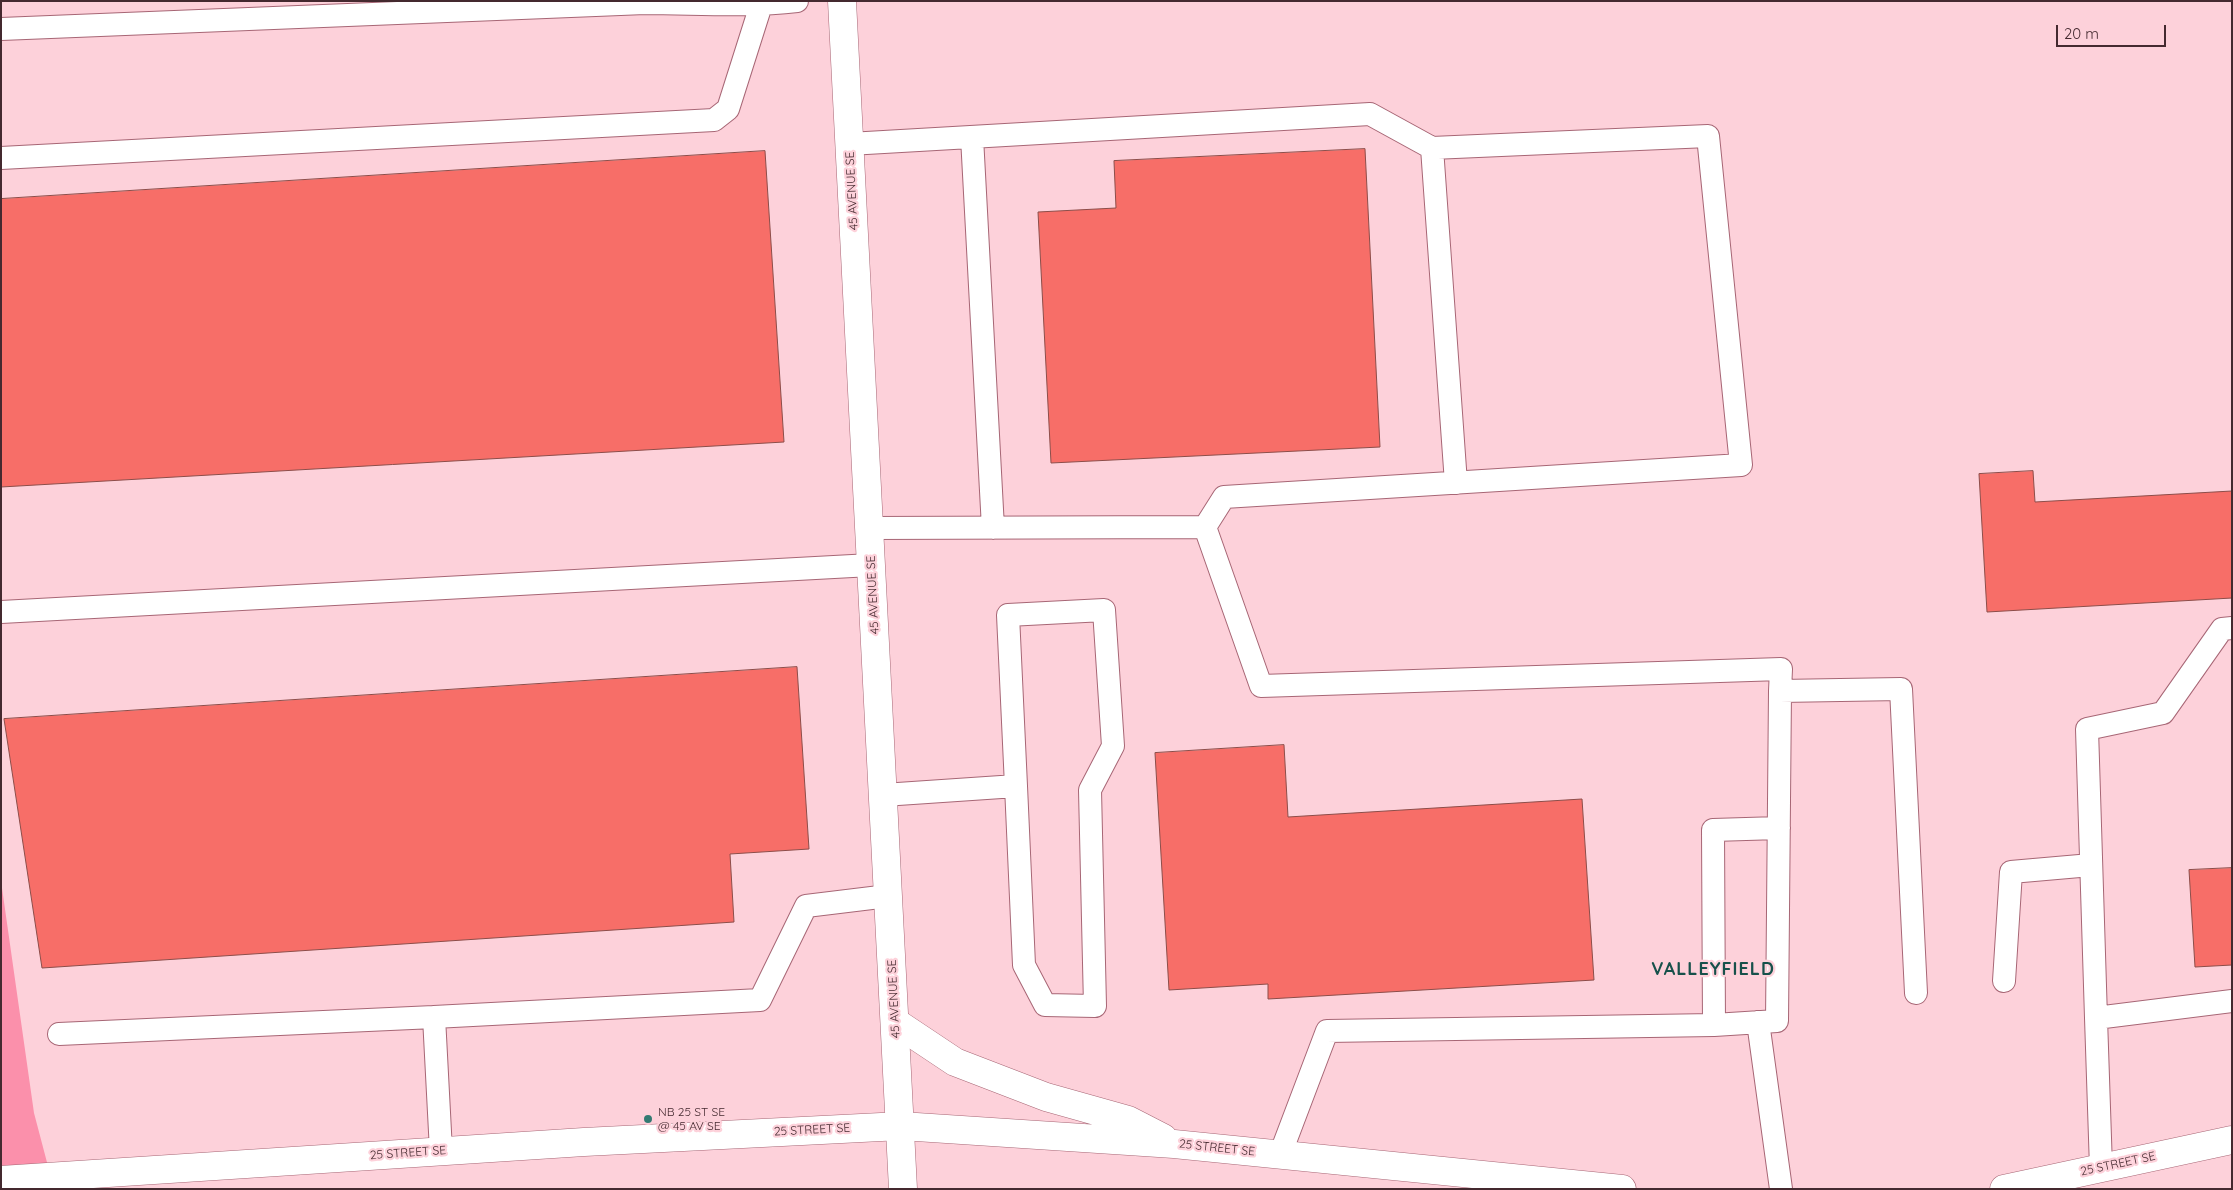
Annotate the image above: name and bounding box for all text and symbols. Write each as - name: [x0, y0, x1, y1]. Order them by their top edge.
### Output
- scale bar: [2058, 15, 2168, 47]
- text: 20 m: [2064, 24, 2099, 43]
- street label: 45 AVENUE SE: [843, 151, 861, 231]
- street label: 45 AVENUE SE: [864, 555, 882, 635]
- street label: 45 AVENUE SE: [885, 959, 903, 1039]
- district label: VALLEYFIELD: [1650, 959, 1776, 981]
- place label: NB 25 ST SE @ 45 AV SE: [658, 1105, 725, 1133]
- marker: NB 25 ST SE @ 45 AV SE: [642, 1113, 654, 1125]
- street label: 25 STREET SE: [774, 1121, 850, 1139]
- street label: 25 STREET SE: [1178, 1137, 1256, 1159]
- street label: 25 STREET SE: [369, 1143, 447, 1163]
- street label: 25 STREET SE: [2079, 1149, 2157, 1179]

